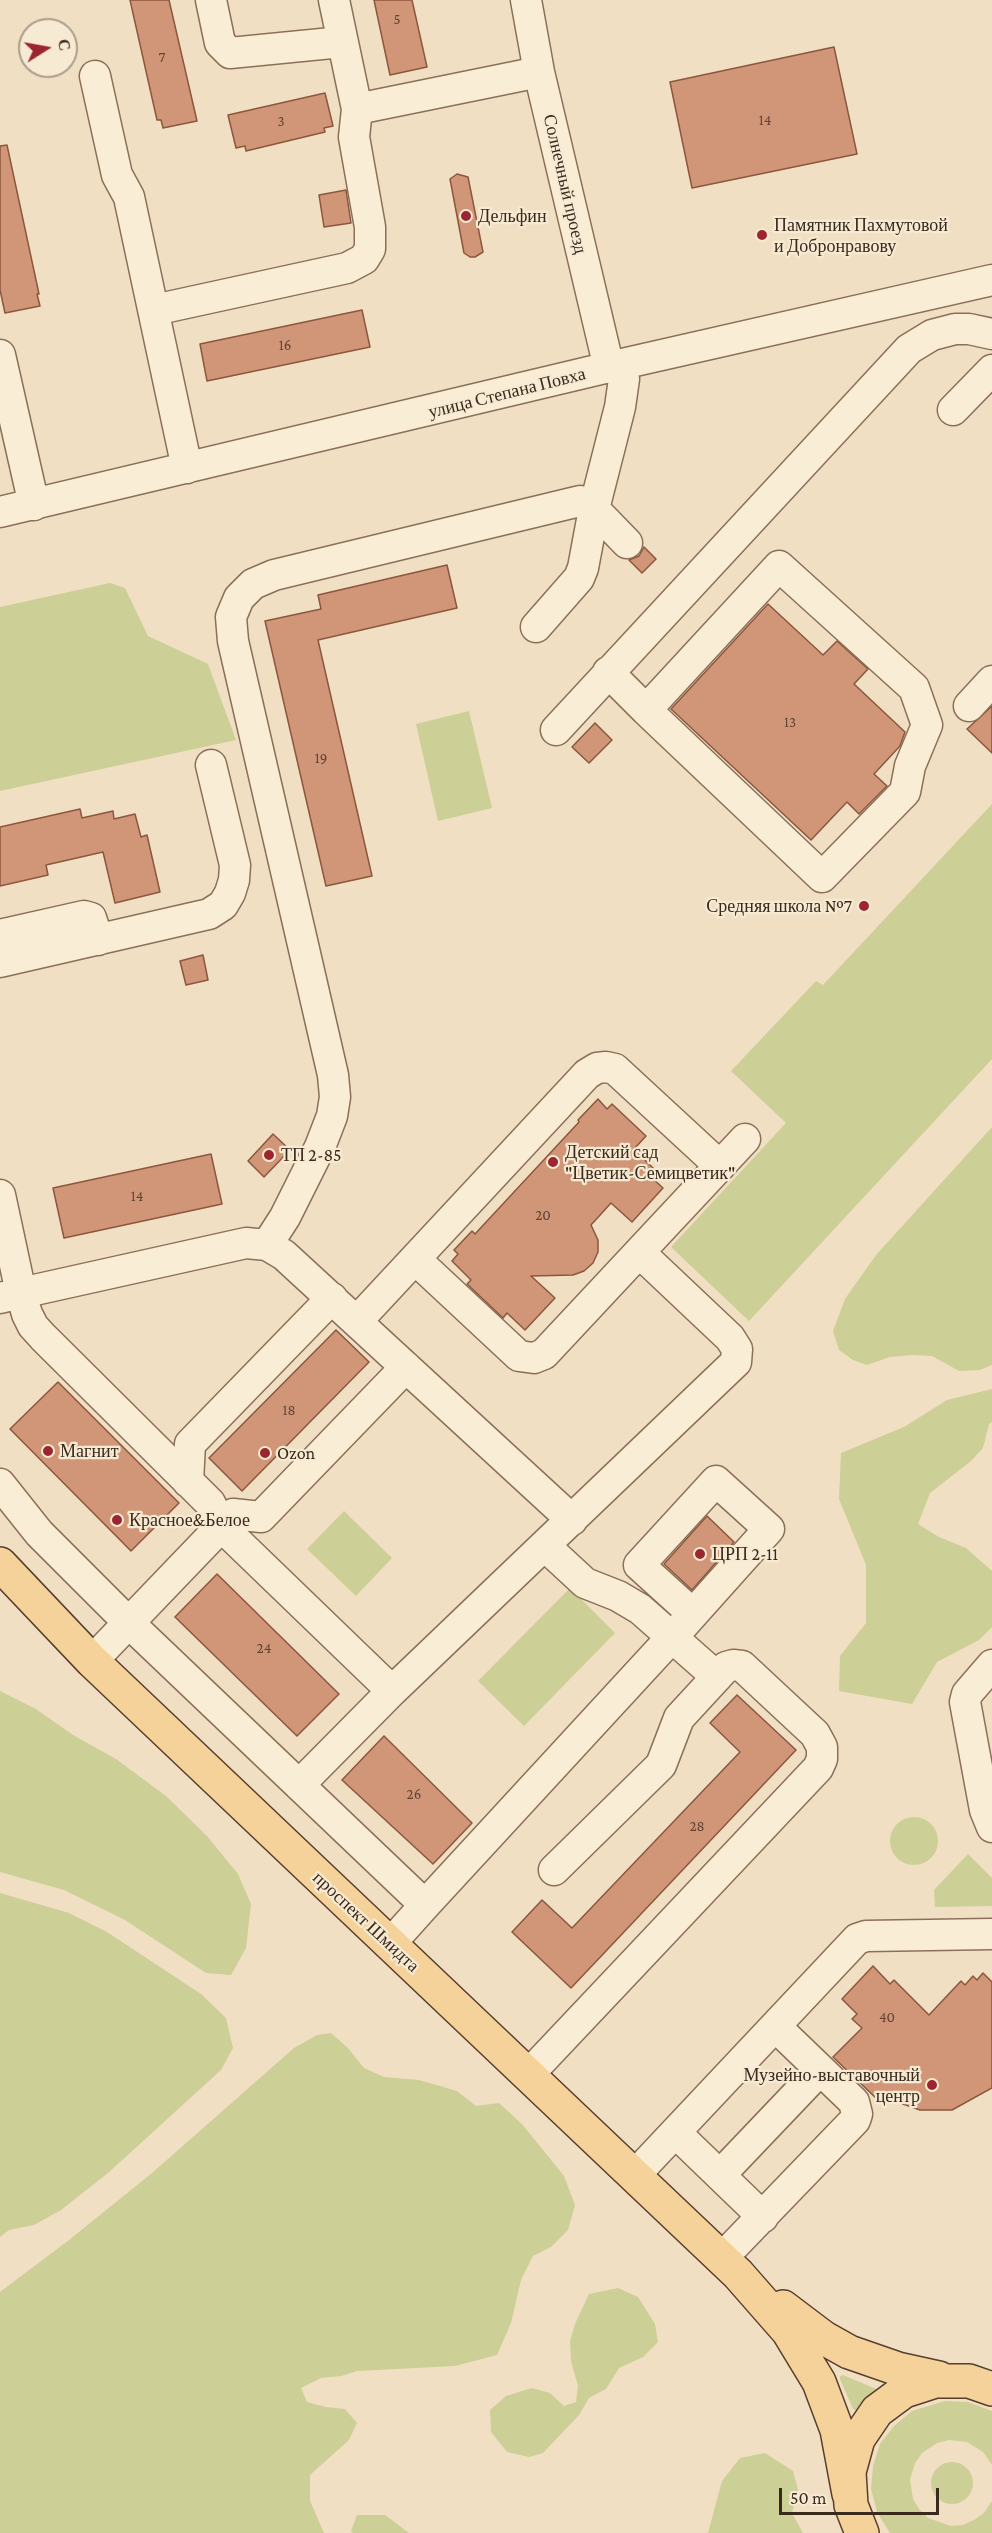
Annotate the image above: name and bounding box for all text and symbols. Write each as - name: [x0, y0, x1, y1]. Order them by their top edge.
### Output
- house number: 5: [393, 10, 401, 28]
- north arrow: [18, 18, 78, 78]
- text: С: [55, 38, 74, 52]
- house number: 7: [159, 48, 165, 66]
- house number: 14: [759, 111, 771, 129]
- house number: 3: [277, 112, 285, 130]
- street label: Солнечный проезд: [538, 112, 592, 256]
- place label: Дельфин: [478, 205, 547, 227]
- marker: Дельфин: [459, 209, 473, 223]
- place label: Памятник Пахмутовой и Добронравову: [774, 214, 948, 256]
- marker: Памятник Пахмутовой и Добронравову: [755, 228, 769, 242]
- house number: 16: [279, 336, 291, 354]
- street label: улица Степана Повха: [426, 363, 588, 423]
- house number: 13: [784, 713, 796, 731]
- house number: 19: [315, 749, 327, 767]
- place label: Средняя школа №7: [706, 895, 852, 917]
- marker: Средняя школа №7: [857, 899, 871, 913]
- place label: Детский сад "Цветик-Семицветик": [565, 1141, 735, 1184]
- place label: ТП 2-85: [281, 1144, 341, 1166]
- marker: ТП 2-85: [262, 1148, 276, 1162]
- marker: Детский сад "Цветик-Семицветик": [546, 1155, 560, 1169]
- house number: 14: [131, 1187, 143, 1205]
- house number: 20: [535, 1206, 551, 1224]
- house number: 18: [282, 1401, 296, 1419]
- place label: Магнит: [60, 1440, 119, 1462]
- place label: Ozon: [277, 1442, 315, 1464]
- marker: Магнит: [41, 1444, 55, 1458]
- marker: Ozon: [258, 1446, 272, 1460]
- place label: Красное&Белое: [129, 1509, 250, 1531]
- marker: Красное&Белое: [110, 1513, 124, 1527]
- place label: ЦРП 2-11: [712, 1543, 778, 1565]
- marker: ЦРП 2-11: [693, 1547, 707, 1561]
- house number: 24: [257, 1639, 271, 1657]
- house number: 26: [407, 1785, 421, 1803]
- house number: 28: [689, 1817, 705, 1835]
- street label: проспект Шмидта: [308, 1867, 424, 1977]
- house number: 40: [879, 2008, 895, 2026]
- place label: Музейно-выставочный центр: [744, 2064, 920, 2106]
- marker: Музейно-выставочный центр: [925, 2078, 939, 2092]
- scale bar: [782, 2476, 942, 2514]
- text: 50 m: [790, 2488, 827, 2508]

